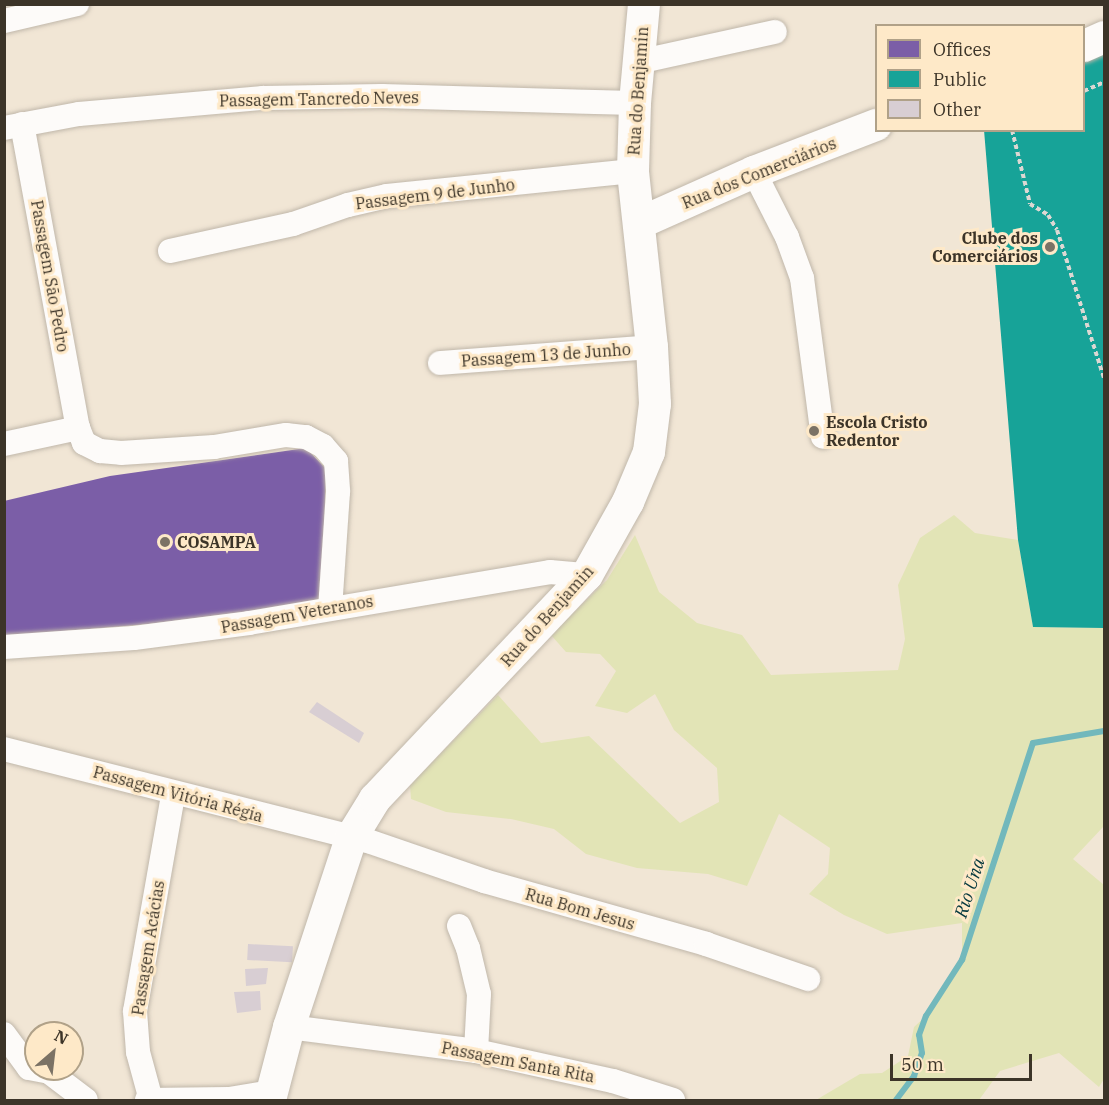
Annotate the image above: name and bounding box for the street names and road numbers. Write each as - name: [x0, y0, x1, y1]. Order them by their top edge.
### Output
- street label: Rua do Benjamin: [624, 26, 652, 156]
- street label: Passagem Tancredo Neves: [219, 88, 419, 110]
- street label: Rua dos Comerciários: [679, 133, 839, 213]
- street label: Passagem 9 de Junho: [354, 175, 516, 213]
- street label: Passagem São Pedro: [27, 199, 73, 353]
- street label: Passagem 13 de Junho: [460, 339, 632, 371]
- street label: Rua do Benjamin: [497, 562, 597, 670]
- street label: Passagem Veteranos: [219, 591, 375, 637]
- street label: Passagem Vitória Régia: [91, 762, 265, 826]
- street label: Passagem Acácias: [128, 879, 168, 1017]
- street label: Rua Bom Jesus: [523, 884, 637, 934]
- street label: Passagem Santa Rita: [440, 1038, 596, 1086]

